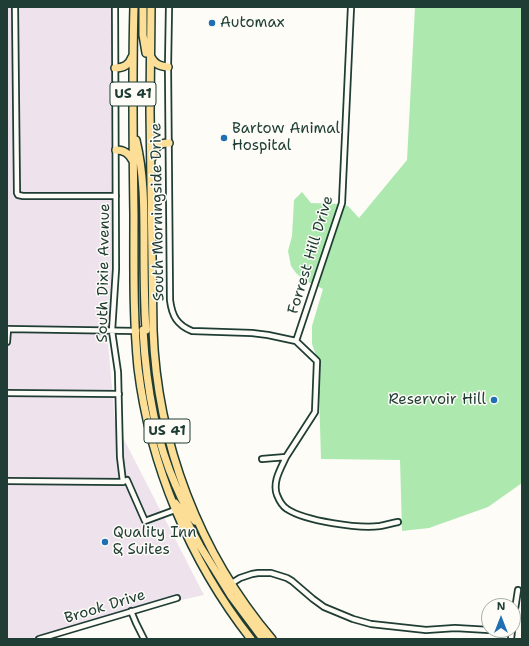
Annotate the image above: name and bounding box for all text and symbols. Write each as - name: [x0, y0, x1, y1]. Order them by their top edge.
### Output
- place label: Automax: [220, 14, 285, 32]
- marker: Automax: [207, 18, 217, 28]
- road number: US 41: [110, 82, 156, 106]
- place label: Bartow Animal Hospital: [232, 120, 340, 155]
- street label: South Morningside Drive: [147, 123, 169, 301]
- marker: Bartow Animal Hospital: [219, 133, 229, 143]
- street label: Forrest Hill Drive: [284, 194, 338, 316]
- street label: South Dixie Avenue: [94, 203, 114, 343]
- place label: Reservoir Hill: [388, 391, 486, 409]
- marker: Reservoir Hill: [489, 395, 499, 405]
- road number: US 41: [144, 419, 190, 443]
- place label: Quality Inn & Suites: [113, 524, 196, 559]
- marker: Quality Inn & Suites: [100, 537, 110, 547]
- street label: Brook Drive: [62, 586, 148, 628]
- north arrow: [481, 598, 521, 638]
- text: N: [497, 599, 505, 614]

